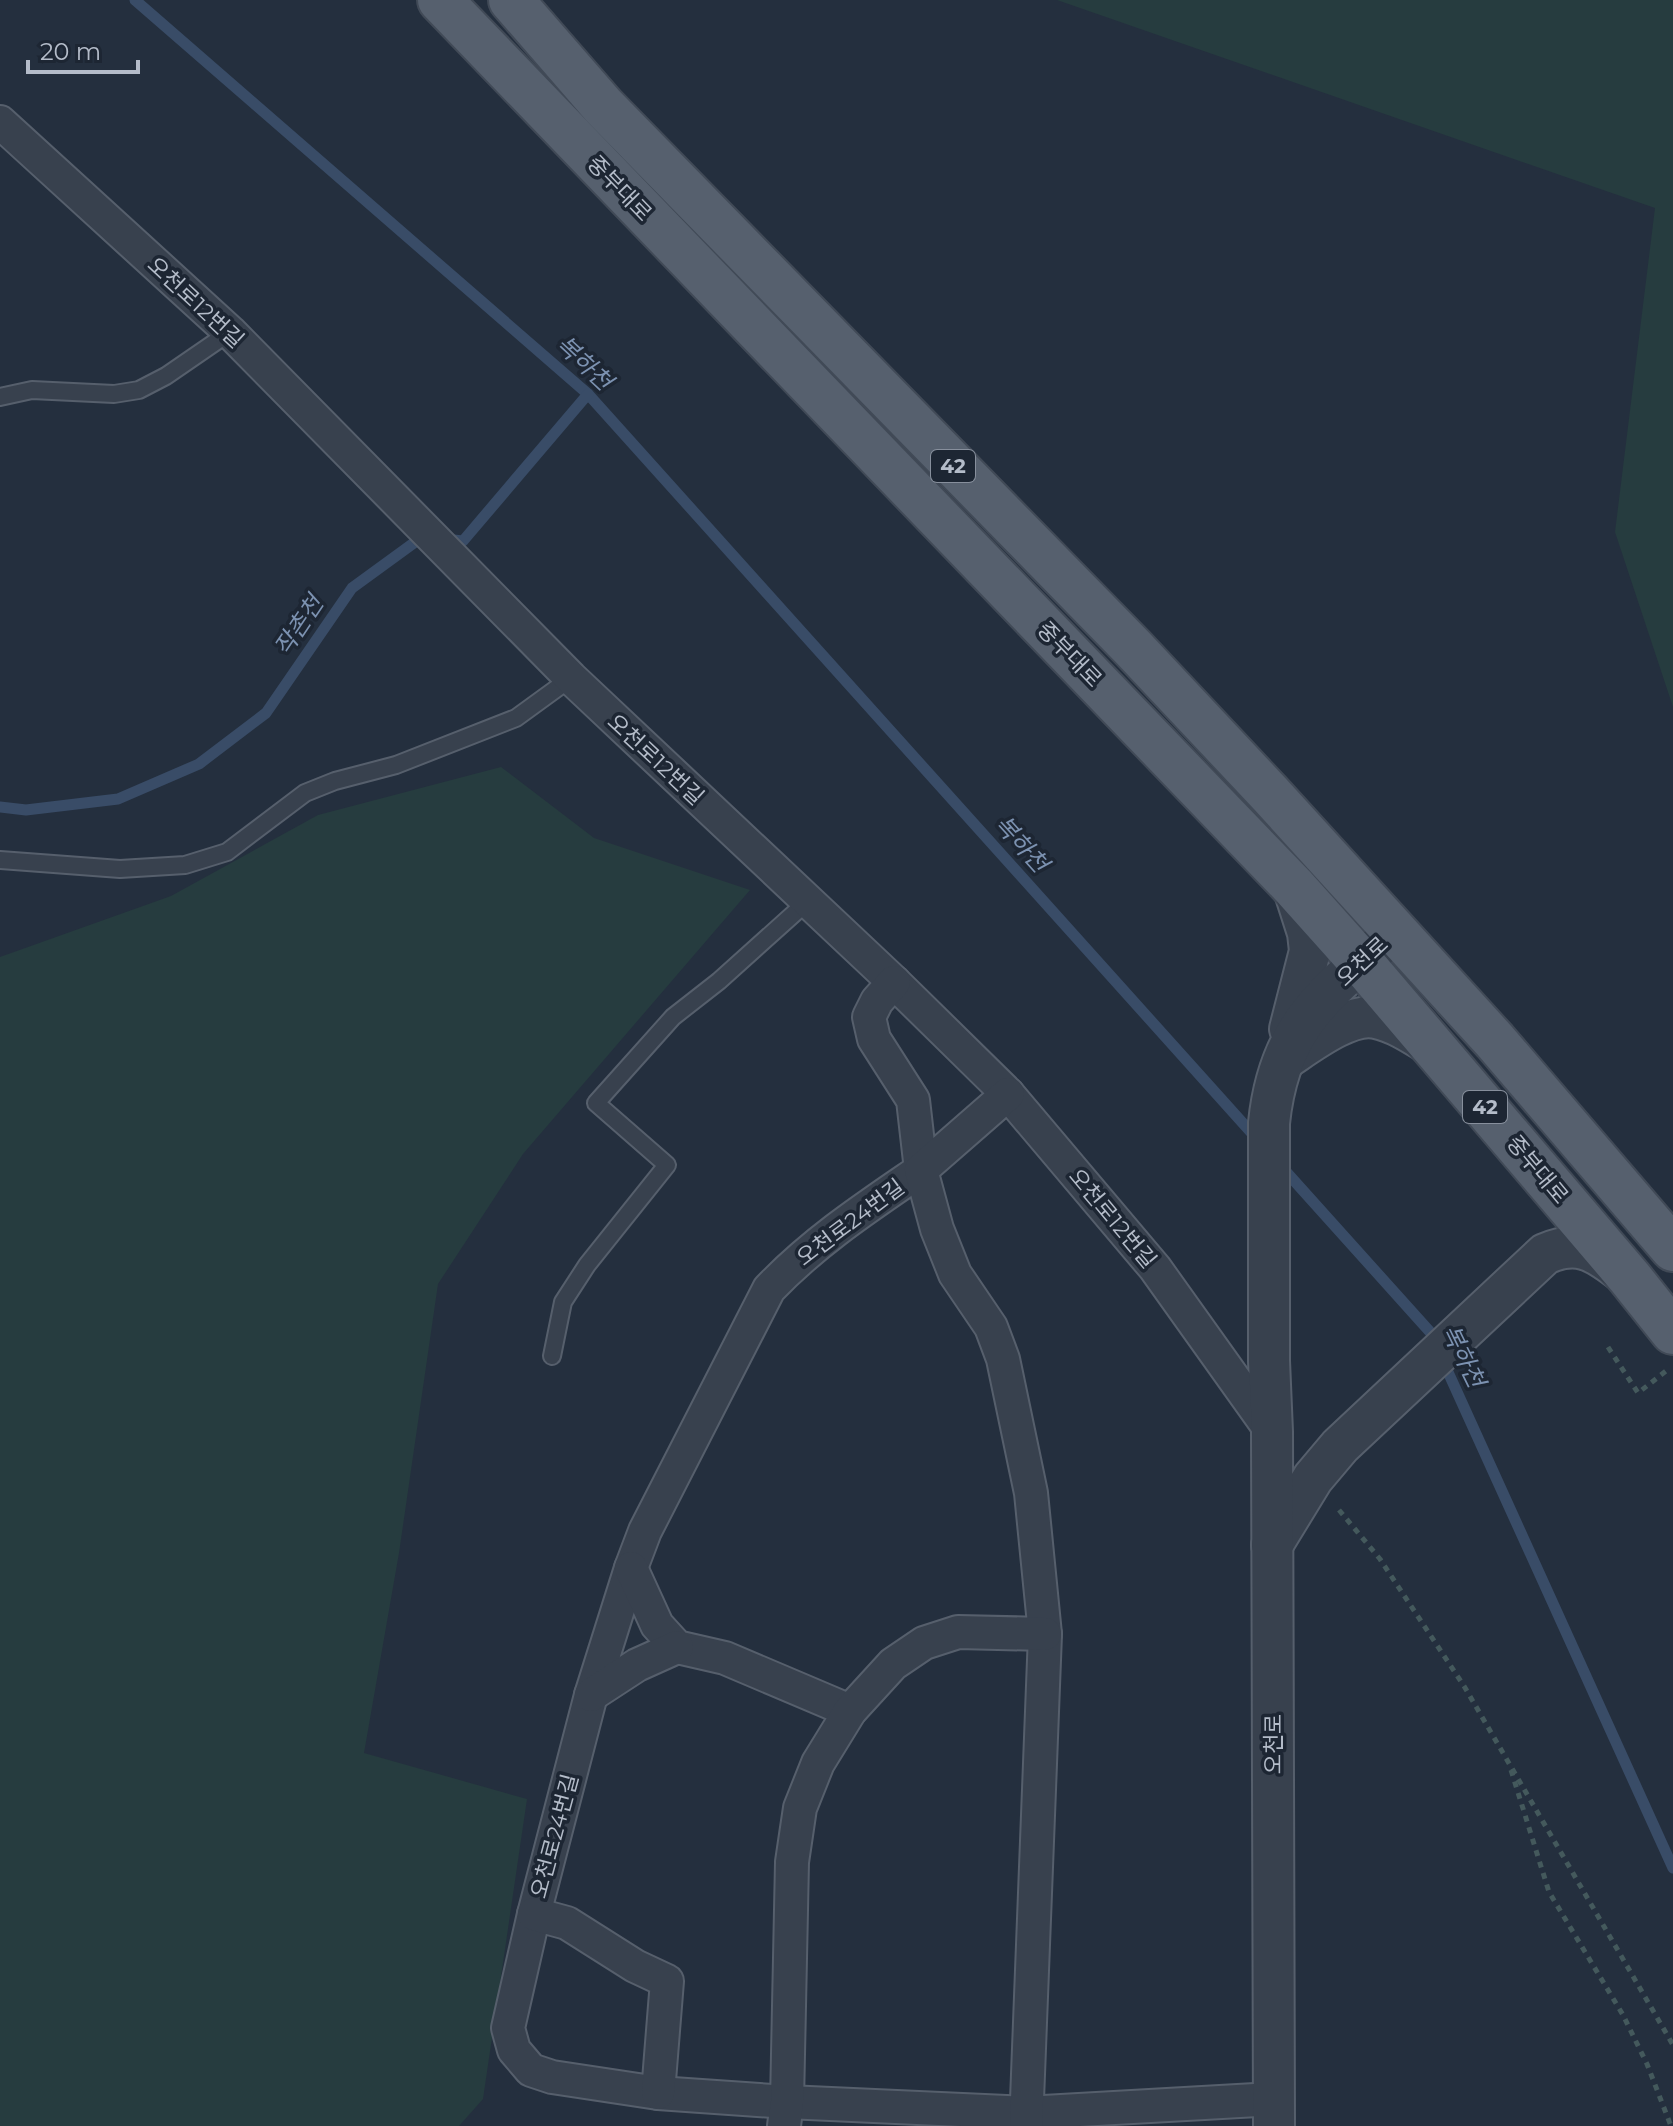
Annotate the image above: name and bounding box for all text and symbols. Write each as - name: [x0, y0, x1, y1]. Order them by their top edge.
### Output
- scale bar: [28, 24, 138, 74]
- text: 20 m: [40, 37, 101, 66]
- street label: 중부대로: [582, 150, 657, 227]
- street label: 오천로12번길: [142, 251, 249, 354]
- water label: 복하천: [550, 329, 621, 398]
- road number: 42: [931, 450, 975, 482]
- water label: 작촌천: [268, 588, 331, 661]
- street label: 중부대로: [1032, 616, 1107, 693]
- street label: 오천로12번길: [602, 708, 709, 811]
- water label: 복하천: [988, 809, 1056, 880]
- street label: 오천로: [1331, 931, 1394, 992]
- road number: 42: [1463, 1091, 1507, 1123]
- street label: 중부대로: [1501, 1130, 1574, 1209]
- street label: 오천로12번길: [1063, 1163, 1162, 1274]
- street label: 오천로24번길: [791, 1173, 909, 1272]
- water label: 복하천: [1436, 1320, 1492, 1395]
- street label: 오천로: [1260, 1714, 1287, 1774]
- street label: 오천로24번길: [525, 1771, 584, 1901]

